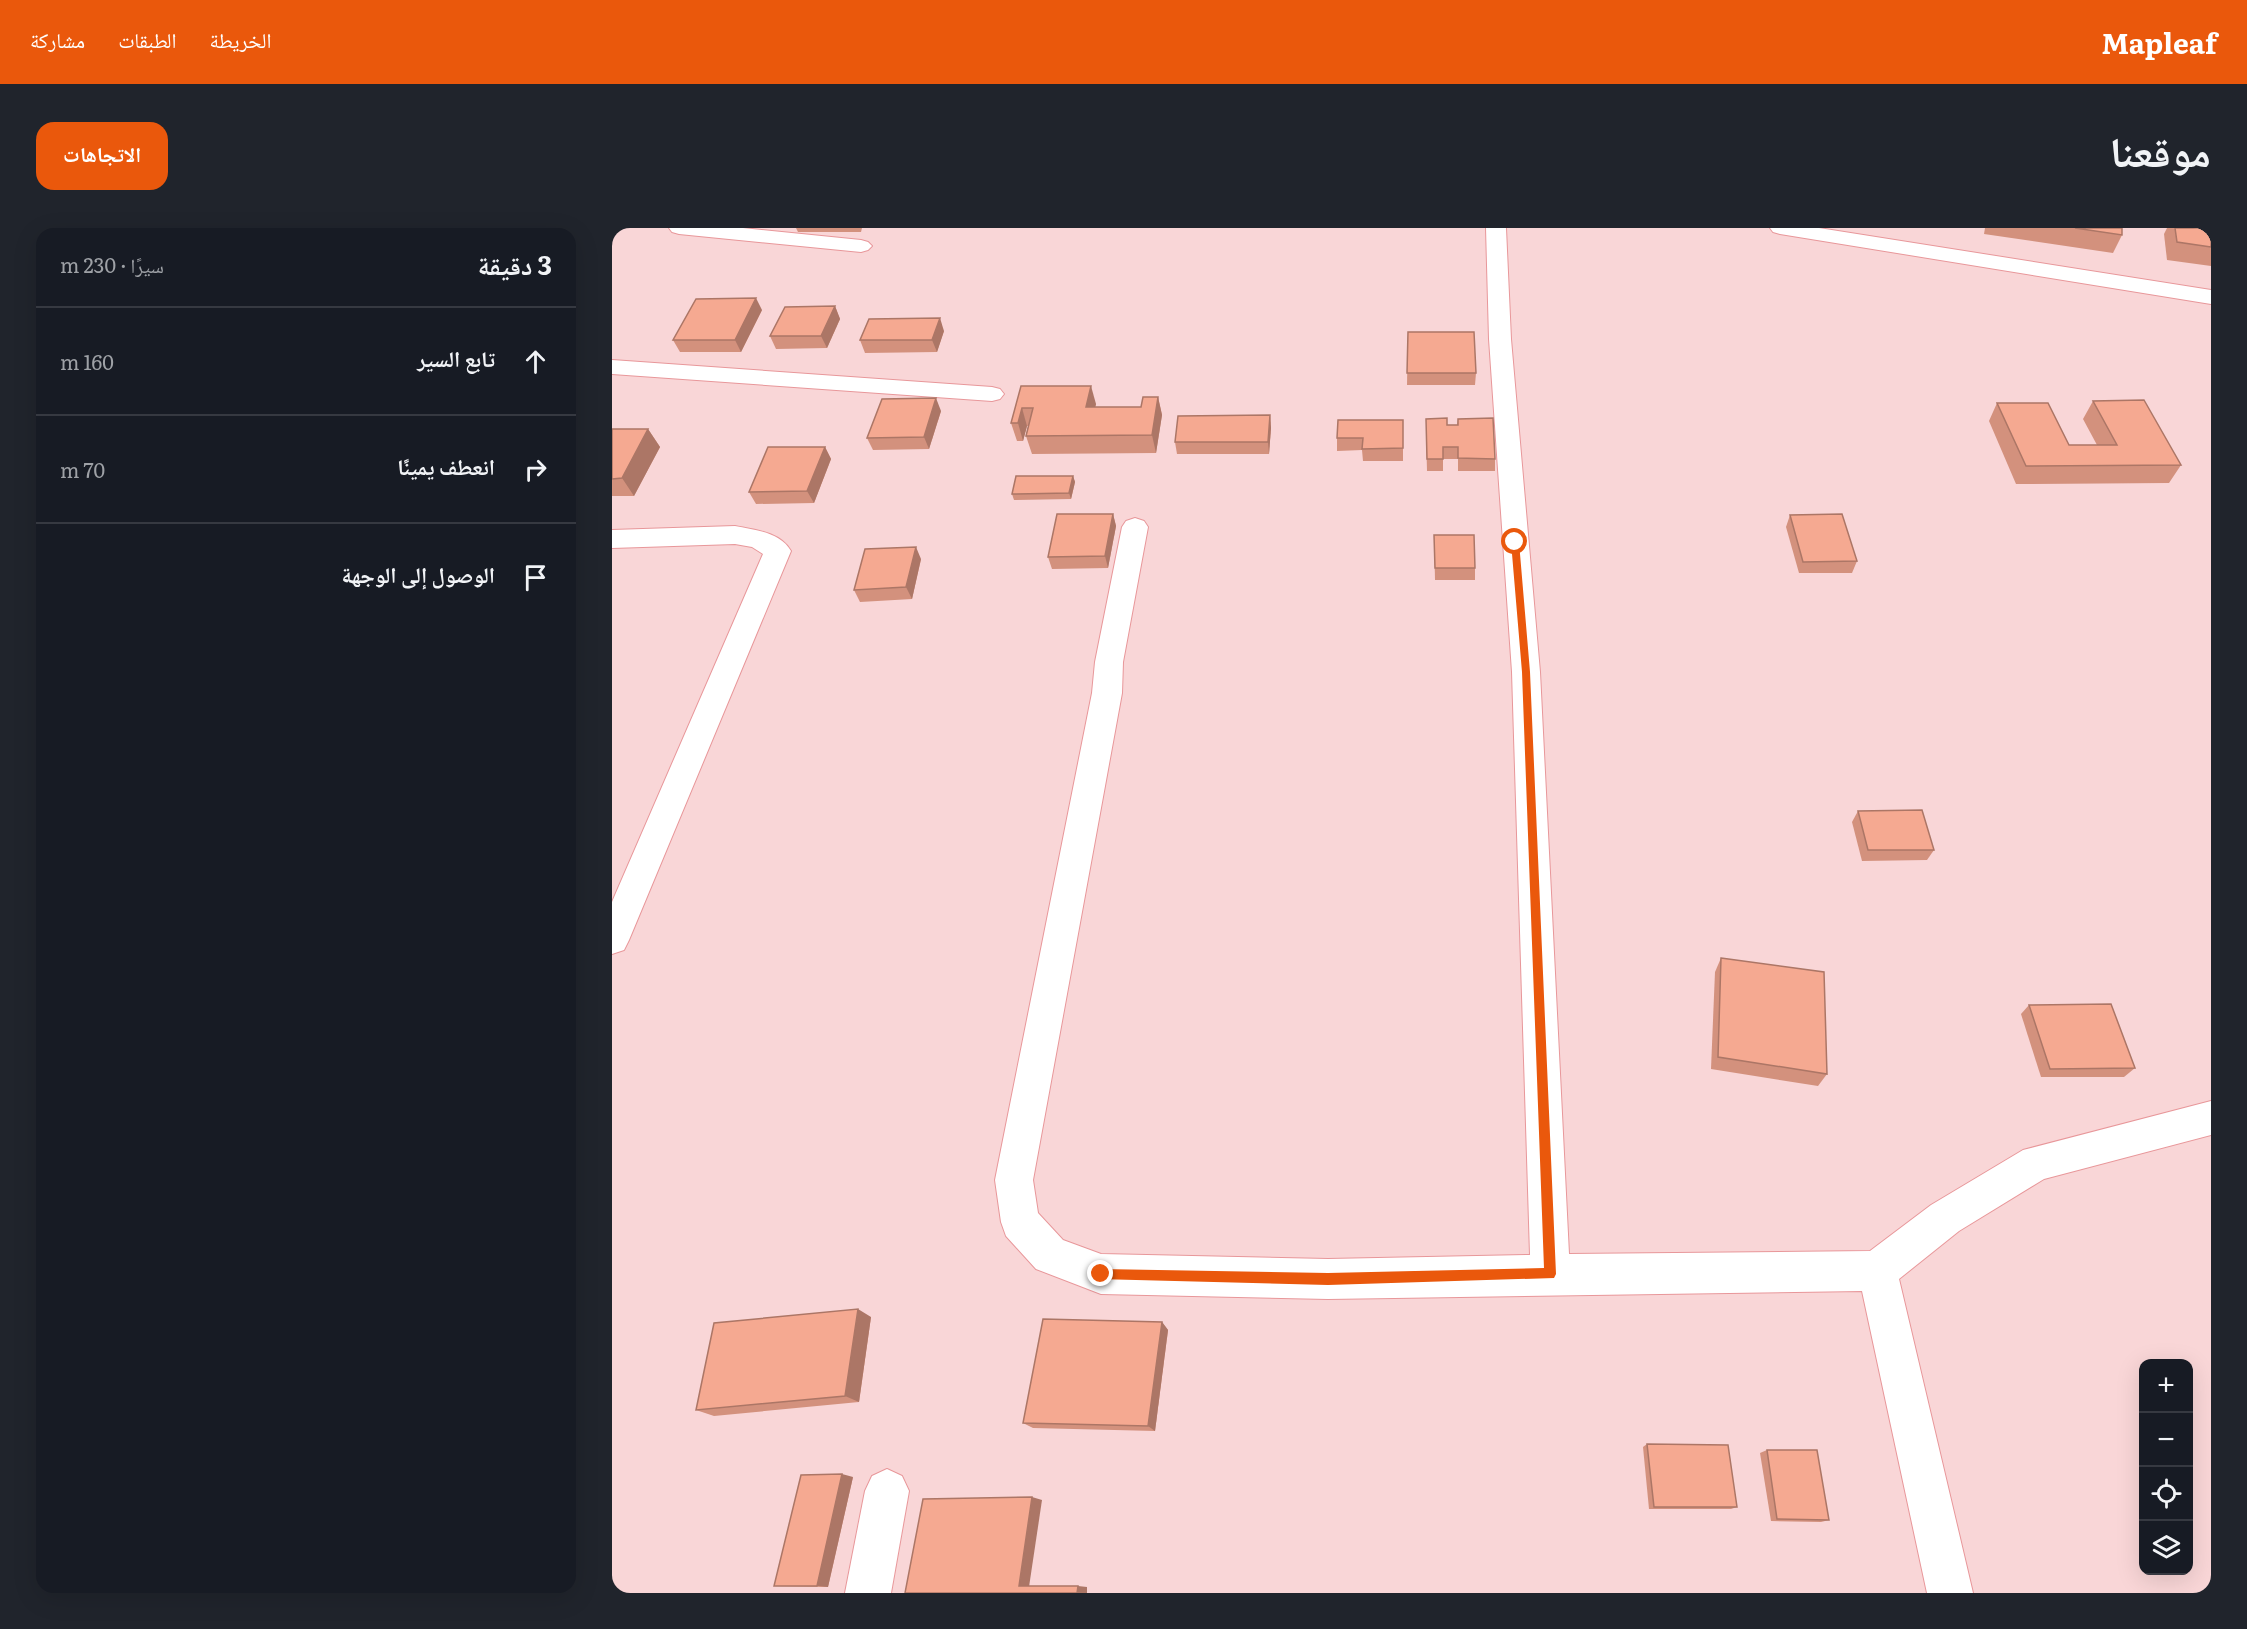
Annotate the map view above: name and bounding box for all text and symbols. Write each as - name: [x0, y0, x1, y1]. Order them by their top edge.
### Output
- text: Mapleaf: [2102, 21, 2217, 63]
- text: مشاركة: [30, 23, 85, 54]
- text: الطبقات: [118, 23, 177, 54]
- text: الخريطة: [210, 23, 271, 54]
- text: موقعنا: [2110, 118, 2211, 180]
- button: الاتجاهات: [36, 122, 168, 190]
- text: 3 دقيقة: [478, 244, 552, 283]
- text: سيرًا · 230 m: [60, 249, 164, 279]
- text: تابع السير: [417, 341, 495, 374]
- icon: ahead: [519, 345, 552, 378]
- text: 160 m: [60, 346, 114, 376]
- text: انعطف يمينًا: [397, 449, 495, 482]
- icon: right: [519, 453, 552, 486]
- text: 70 m: [60, 454, 105, 484]
- route start: [1501, 528, 1527, 554]
- text: الوصول إلى الوجهة: [342, 557, 495, 590]
- icon: arrive: [519, 561, 552, 594]
- route end: [1087, 1260, 1113, 1286]
- map controls: [2139, 1359, 2193, 1575]
- button: +: [2139, 1359, 2193, 1413]
- button: −: [2139, 1413, 2193, 1467]
- button: locate: [2139, 1467, 2193, 1521]
- button: layers: [2139, 1521, 2193, 1575]

